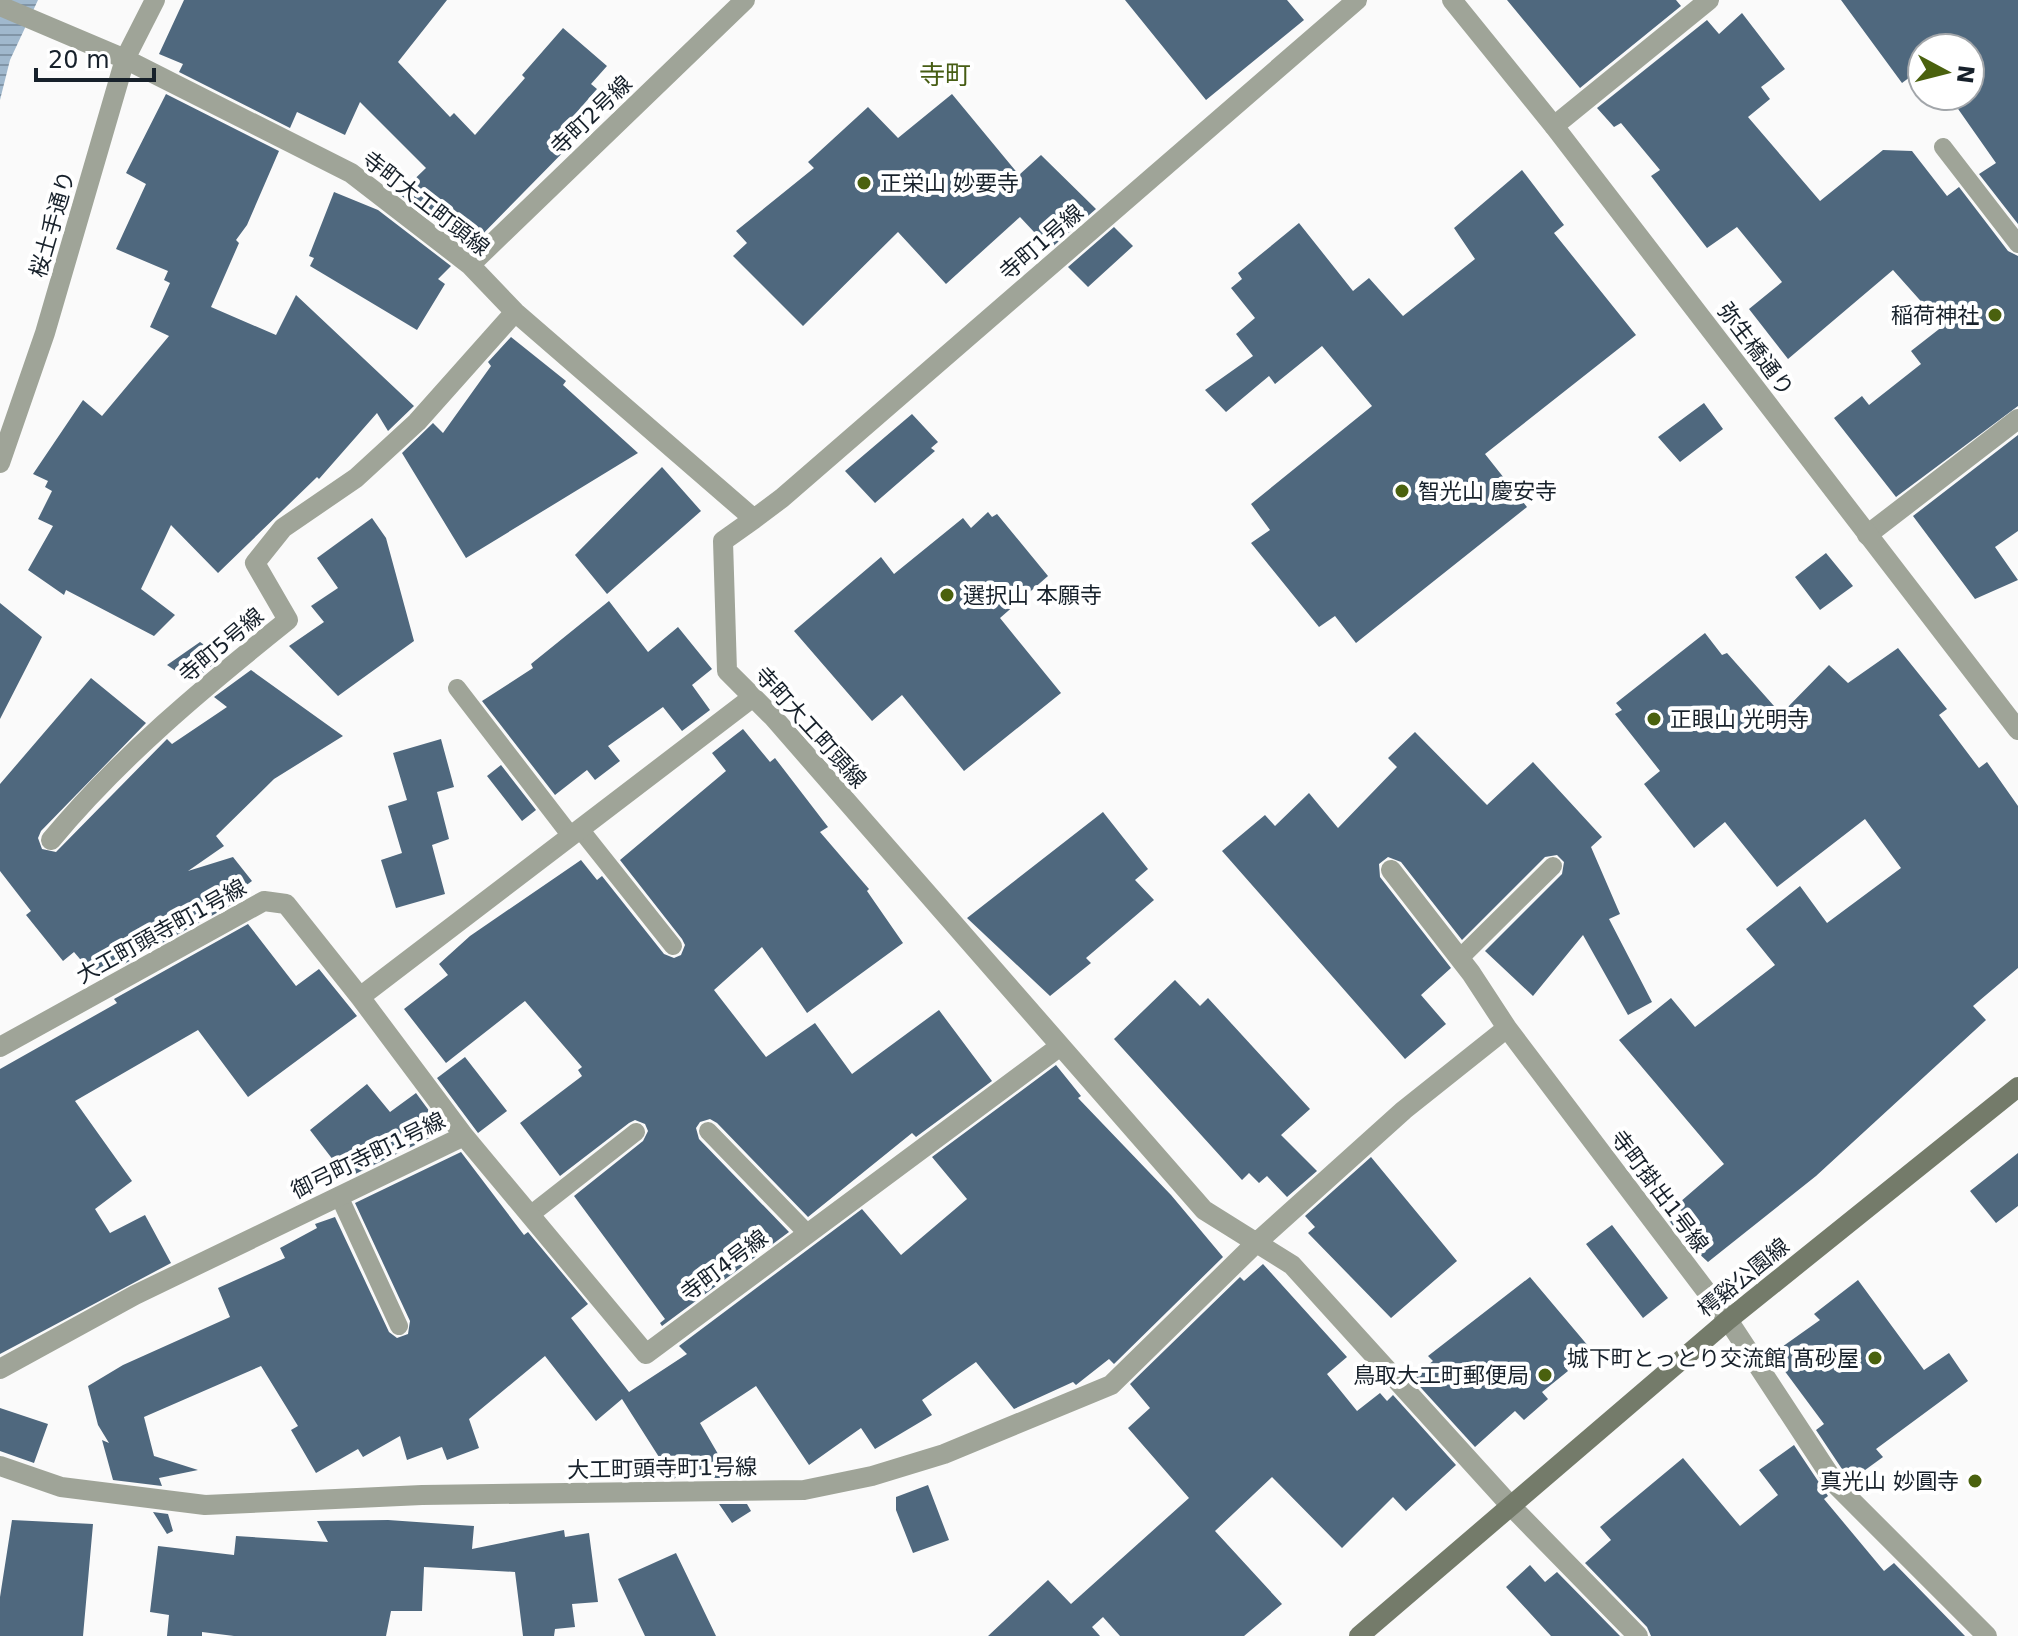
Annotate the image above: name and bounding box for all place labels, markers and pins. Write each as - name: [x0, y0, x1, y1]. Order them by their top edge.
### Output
- place label: 正栄山 妙要寺: [880, 171, 1019, 196]
- marker: 正栄山 妙要寺: [855, 174, 873, 192]
- place label: 稲荷神社: [1891, 303, 1979, 328]
- marker: 稲荷神社: [1986, 306, 2004, 324]
- place label: 智光山 慶安寺: [1418, 479, 1557, 504]
- marker: 智光山 慶安寺: [1393, 482, 1411, 500]
- place label: 選択山 本願寺: [963, 583, 1102, 608]
- marker: 選択山 本願寺: [938, 586, 956, 604]
- place label: 正眼山 光明寺: [1670, 707, 1809, 732]
- marker: 正眼山 光明寺: [1645, 710, 1663, 728]
- place label: 城下町とっとり交流館 髙砂屋: [1567, 1346, 1859, 1371]
- marker: 城下町とっとり交流館 髙砂屋: [1866, 1349, 1884, 1367]
- place label: 鳥取大工町郵便局: [1353, 1363, 1529, 1388]
- marker: 鳥取大工町郵便局: [1536, 1366, 1554, 1384]
- place label: 真光山 妙圓寺: [1820, 1469, 1959, 1494]
- marker: 真光山 妙圓寺: [1966, 1472, 1984, 1490]

